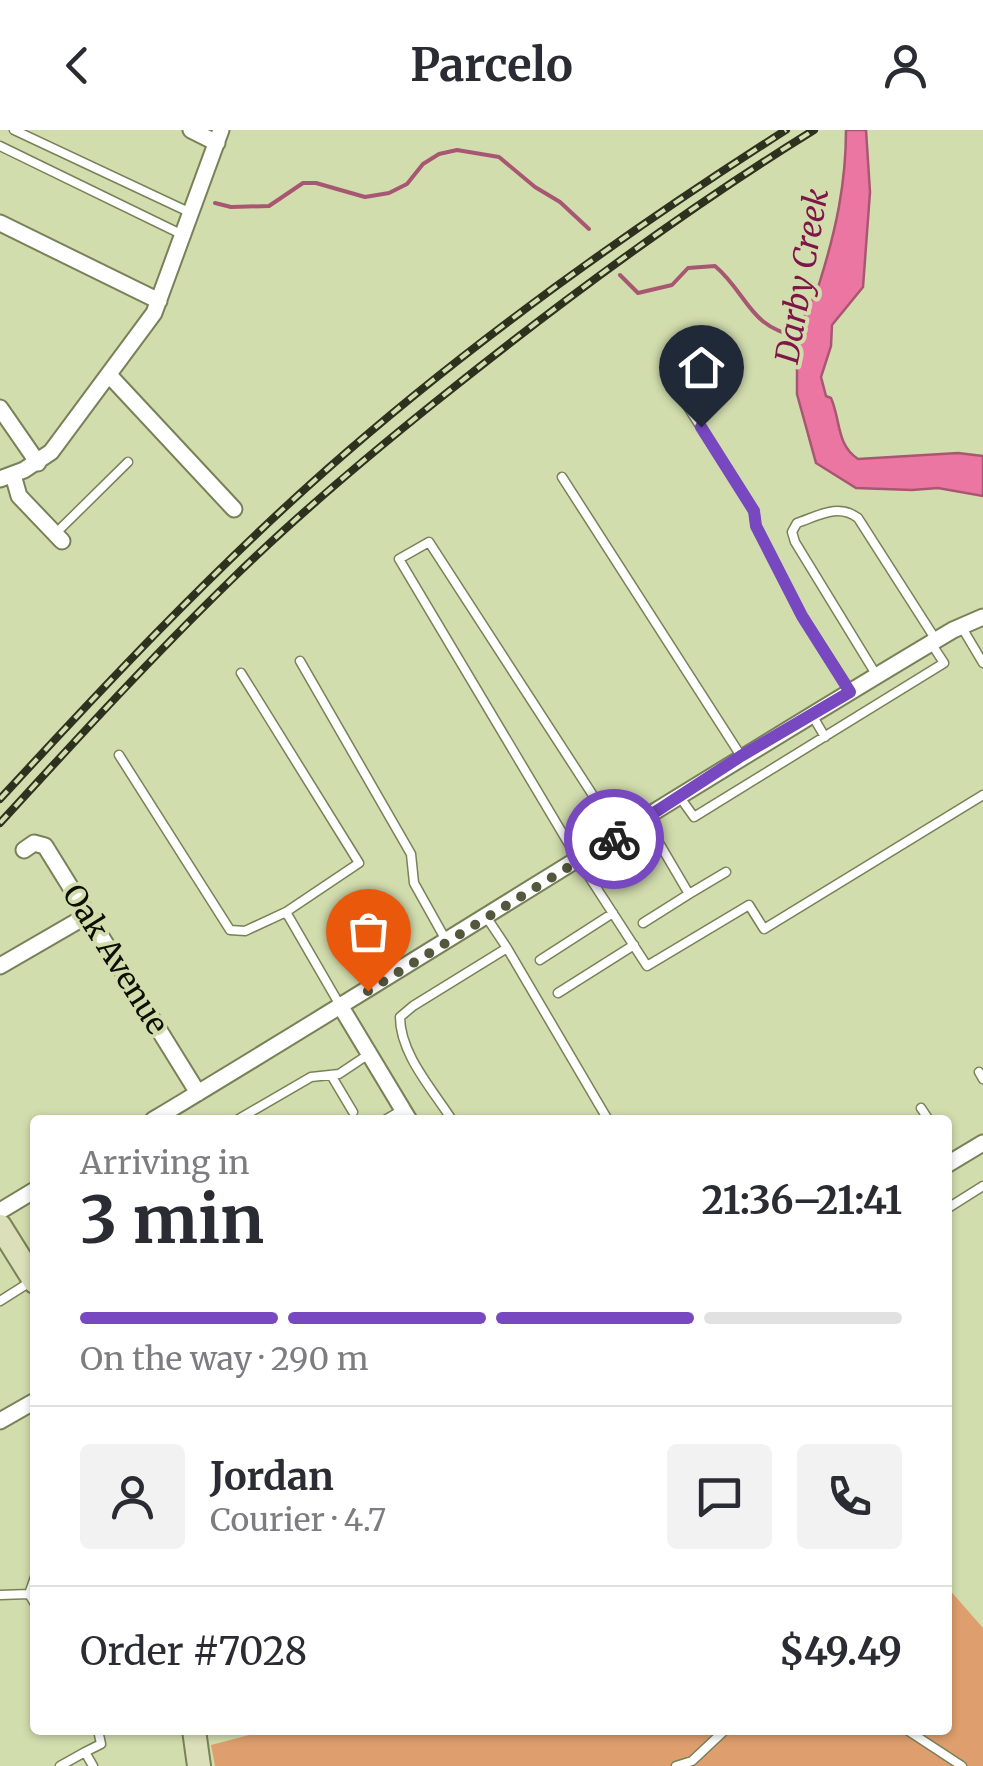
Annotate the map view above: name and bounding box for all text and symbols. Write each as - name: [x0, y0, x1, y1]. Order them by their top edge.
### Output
- text: Parcelo: [410, 37, 573, 93]
- icon: back: [50, 38, 105, 93]
- icon: person: [878, 38, 933, 93]
- water label: Darby Creek: [767, 185, 837, 368]
- pin: [659, 325, 744, 428]
- icon: home: [674, 340, 729, 395]
- courier: [564, 789, 664, 889]
- icon: bike: [587, 812, 642, 867]
- street label: Oak Avenue: [55, 877, 177, 1041]
- pin: [326, 889, 411, 992]
- icon: bag: [341, 904, 396, 959]
- text: Arriving in: [80, 1143, 249, 1183]
- text: 21:36–21:41: [702, 1177, 902, 1224]
- text: 3 min: [80, 1179, 264, 1261]
- text: On the way · 290 m: [80, 1339, 368, 1379]
- button: person: [80, 1444, 185, 1549]
- button: chat: [667, 1444, 772, 1549]
- button: phone: [797, 1444, 902, 1549]
- text: Jordan: [210, 1453, 334, 1500]
- text: Courier · 4.7: [210, 1500, 386, 1540]
- text: Order #7028: [80, 1628, 307, 1675]
- text: $49.49: [779, 1628, 902, 1675]

